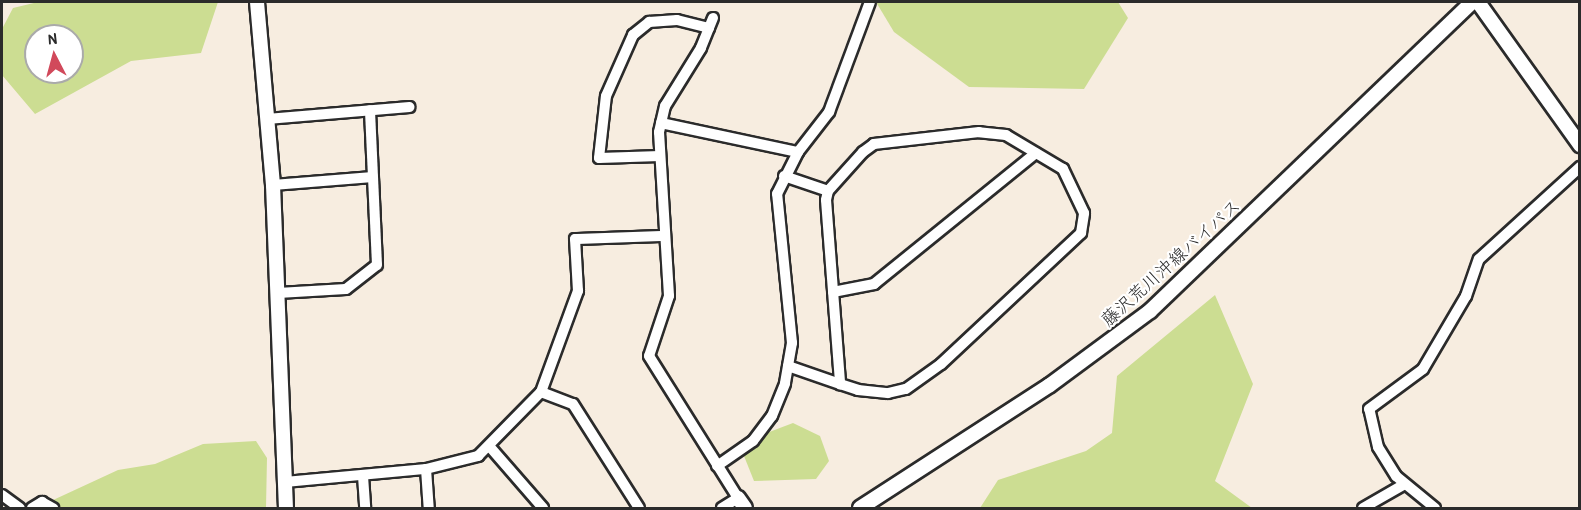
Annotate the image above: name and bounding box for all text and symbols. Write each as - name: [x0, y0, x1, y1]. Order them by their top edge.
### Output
- north arrow: [24, 24, 84, 84]
- text: N: [47, 27, 58, 49]
- street label: 藤沢荒川沖線バイパス: [1097, 195, 1245, 331]

